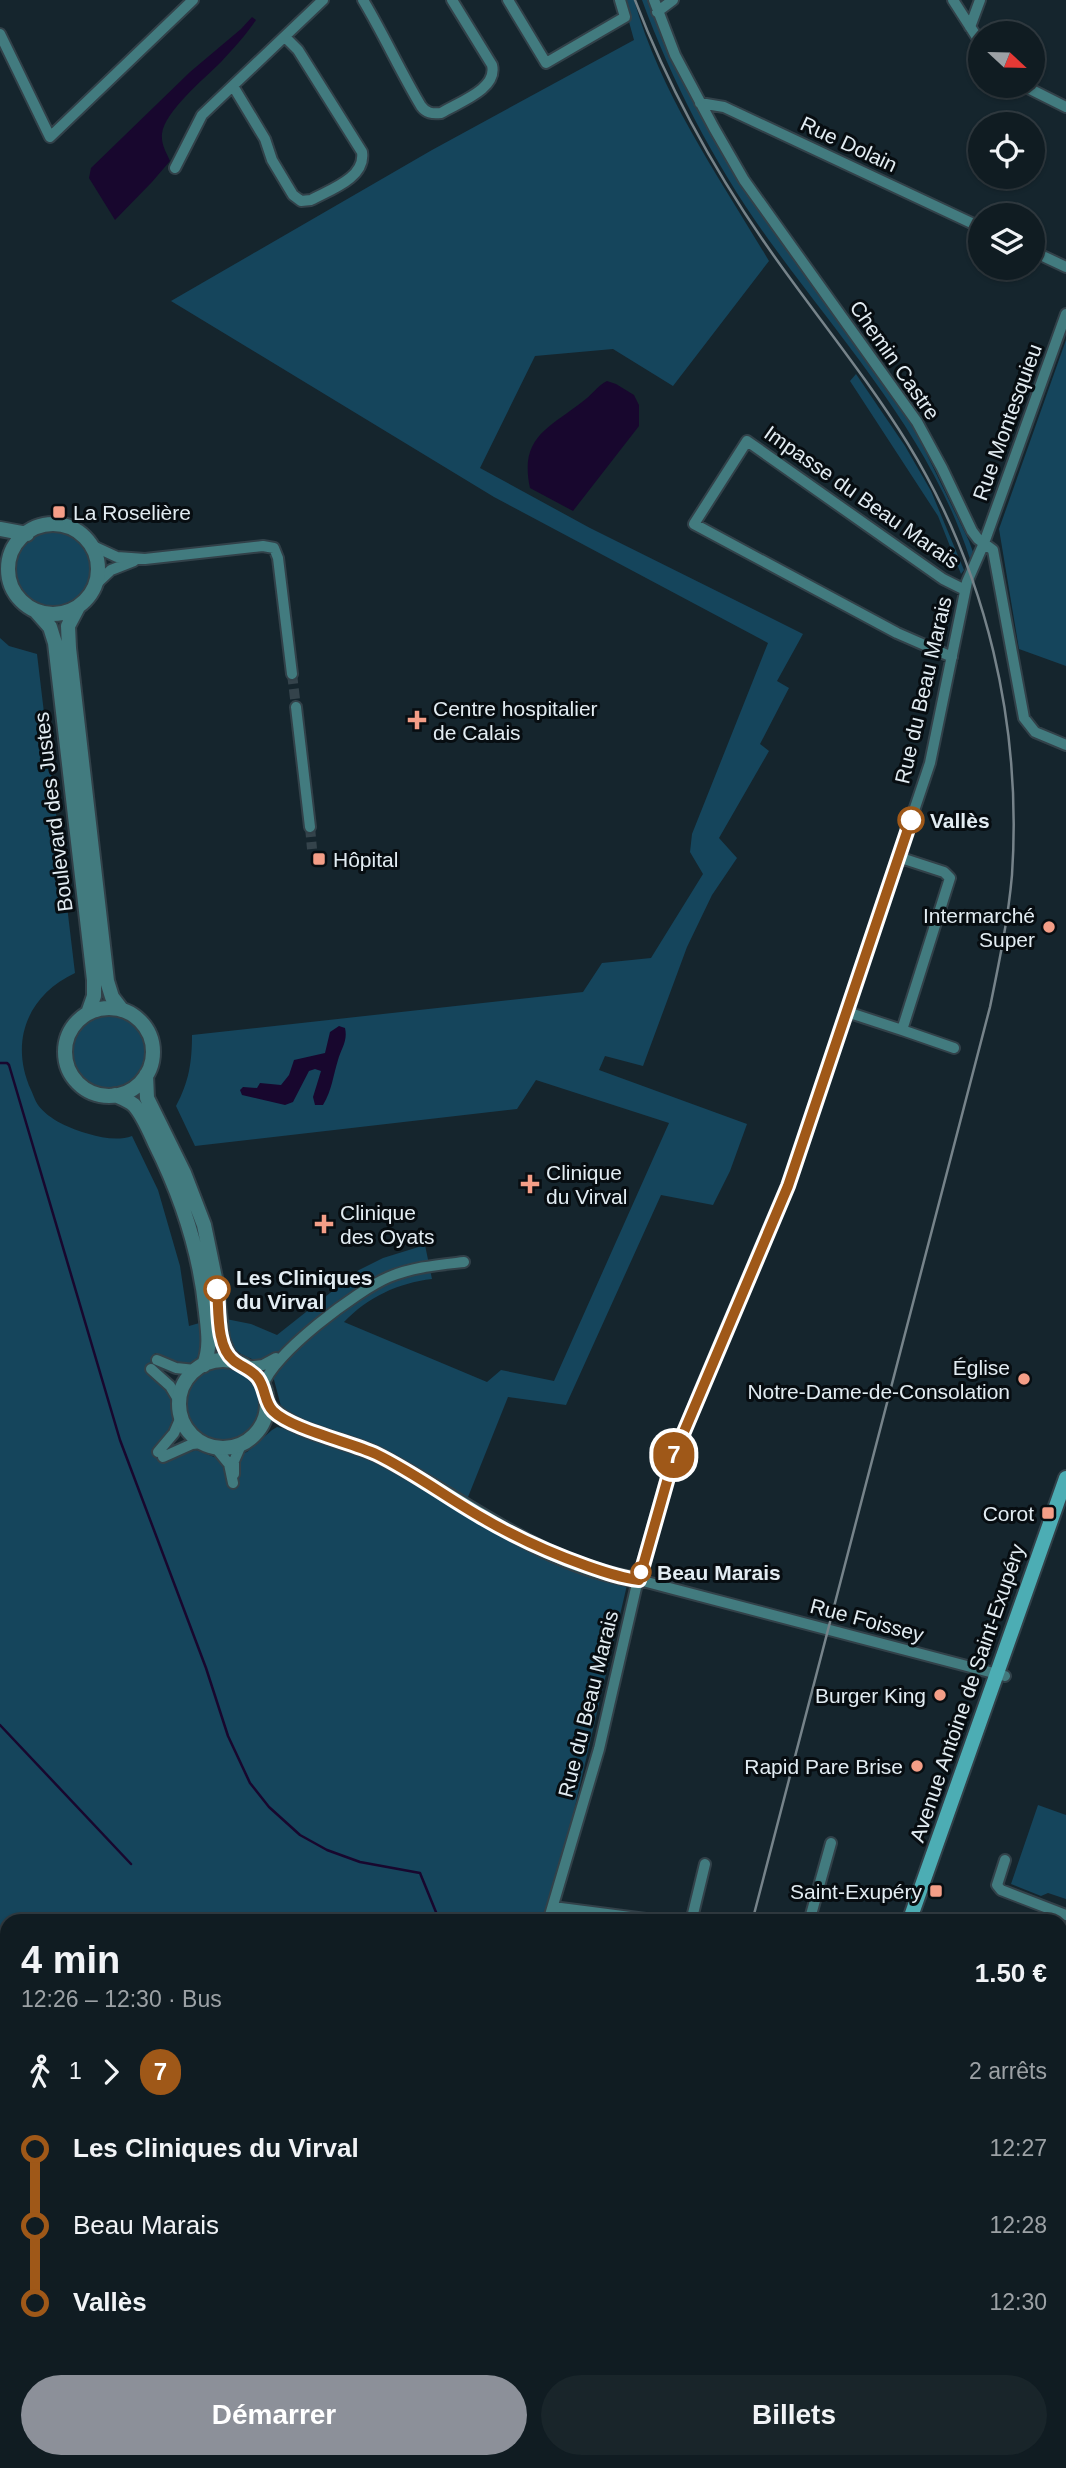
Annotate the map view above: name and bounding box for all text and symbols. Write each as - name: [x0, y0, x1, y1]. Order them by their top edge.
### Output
- north arrow: [968, 21, 1045, 98]
- map controls: [968, 21, 1045, 280]
- street label: Rue Dolain: [797, 112, 901, 176]
- button: locate: [968, 112, 1045, 189]
- button: layers: [968, 203, 1045, 280]
- street label: Chemin Castre: [845, 296, 945, 424]
- street label: Rue Montesquieu: [968, 341, 1046, 503]
- street label: Impasse du Beau Marais: [760, 421, 964, 573]
- place label: La Roselière: [73, 501, 191, 524]
- marker: La Roselière: [51, 504, 67, 520]
- street label: Rue du Beau Marais: [890, 594, 956, 786]
- place label: Centre hospitalier de Calais: [433, 697, 598, 744]
- marker: Centre hospitalier de Calais: [407, 710, 427, 730]
- street label: Boulevard des Justes: [29, 711, 77, 913]
- marker: Vallès: [898, 807, 924, 833]
- place label: Vallès: [930, 809, 990, 832]
- place label: Hôpital: [333, 848, 398, 871]
- marker: Hôpital: [311, 851, 327, 867]
- place label: Intermarché Super: [923, 904, 1035, 951]
- marker: Intermarché Super: [1041, 919, 1057, 935]
- place label: Clinique du Virval: [546, 1161, 627, 1208]
- marker: Clinique du Virval: [520, 1174, 540, 1194]
- place label: Clinique des Oyats: [340, 1201, 435, 1248]
- marker: Clinique des Oyats: [314, 1214, 334, 1234]
- place label: Les Cliniques du Virval: [236, 1266, 373, 1313]
- marker: Les Cliniques du Virval: [204, 1276, 230, 1302]
- place label: Église Notre-Dame-de-Consolation: [747, 1356, 1010, 1403]
- marker: Église Notre-Dame-de-Consolation: [1016, 1371, 1032, 1387]
- line badge: 7: [651, 1432, 697, 1478]
- text: 7: [667, 1441, 681, 1468]
- place label: Corot: [983, 1502, 1034, 1525]
- marker: Corot: [1040, 1505, 1056, 1521]
- street label: Avenue Antoine de Saint-Exupéry: [905, 1540, 1029, 1845]
- place label: Beau Marais: [657, 1561, 781, 1584]
- marker: Beau Marais: [631, 1562, 651, 1582]
- street label: Rue Foissey: [808, 1594, 927, 1646]
- street label: Rue du Beau Marais: [554, 1608, 622, 1800]
- place label: Burger King: [815, 1684, 926, 1707]
- marker: Burger King: [932, 1687, 948, 1703]
- place label: Rapid Pare Brise: [744, 1755, 903, 1778]
- marker: Rapid Pare Brise: [909, 1758, 925, 1774]
- place label: Saint-Exupéry: [790, 1880, 922, 1903]
- marker: Saint-Exupéry: [928, 1883, 944, 1899]
- text: 4 min: [21, 1939, 120, 1981]
- text: 1.50 €: [975, 1958, 1047, 1988]
- text: 12:26 – 12:30 · Bus: [21, 1986, 222, 2012]
- icon: walk: [21, 2053, 59, 2091]
- icon: forward: [92, 2053, 130, 2091]
- text: 1: [69, 2058, 82, 2084]
- text: 7: [154, 2058, 167, 2085]
- text: 2 arrêts: [969, 2058, 1047, 2084]
- text: Les Cliniques du Virval: [73, 2133, 359, 2163]
- text: 12:27: [989, 2135, 1047, 2161]
- text: Beau Marais: [73, 2210, 219, 2240]
- text: 12:28: [989, 2212, 1047, 2238]
- text: Vallès: [73, 2287, 147, 2317]
- text: 12:30: [989, 2289, 1047, 2315]
- button: Démarrer: [21, 2375, 527, 2455]
- button: Billets: [541, 2375, 1047, 2455]

